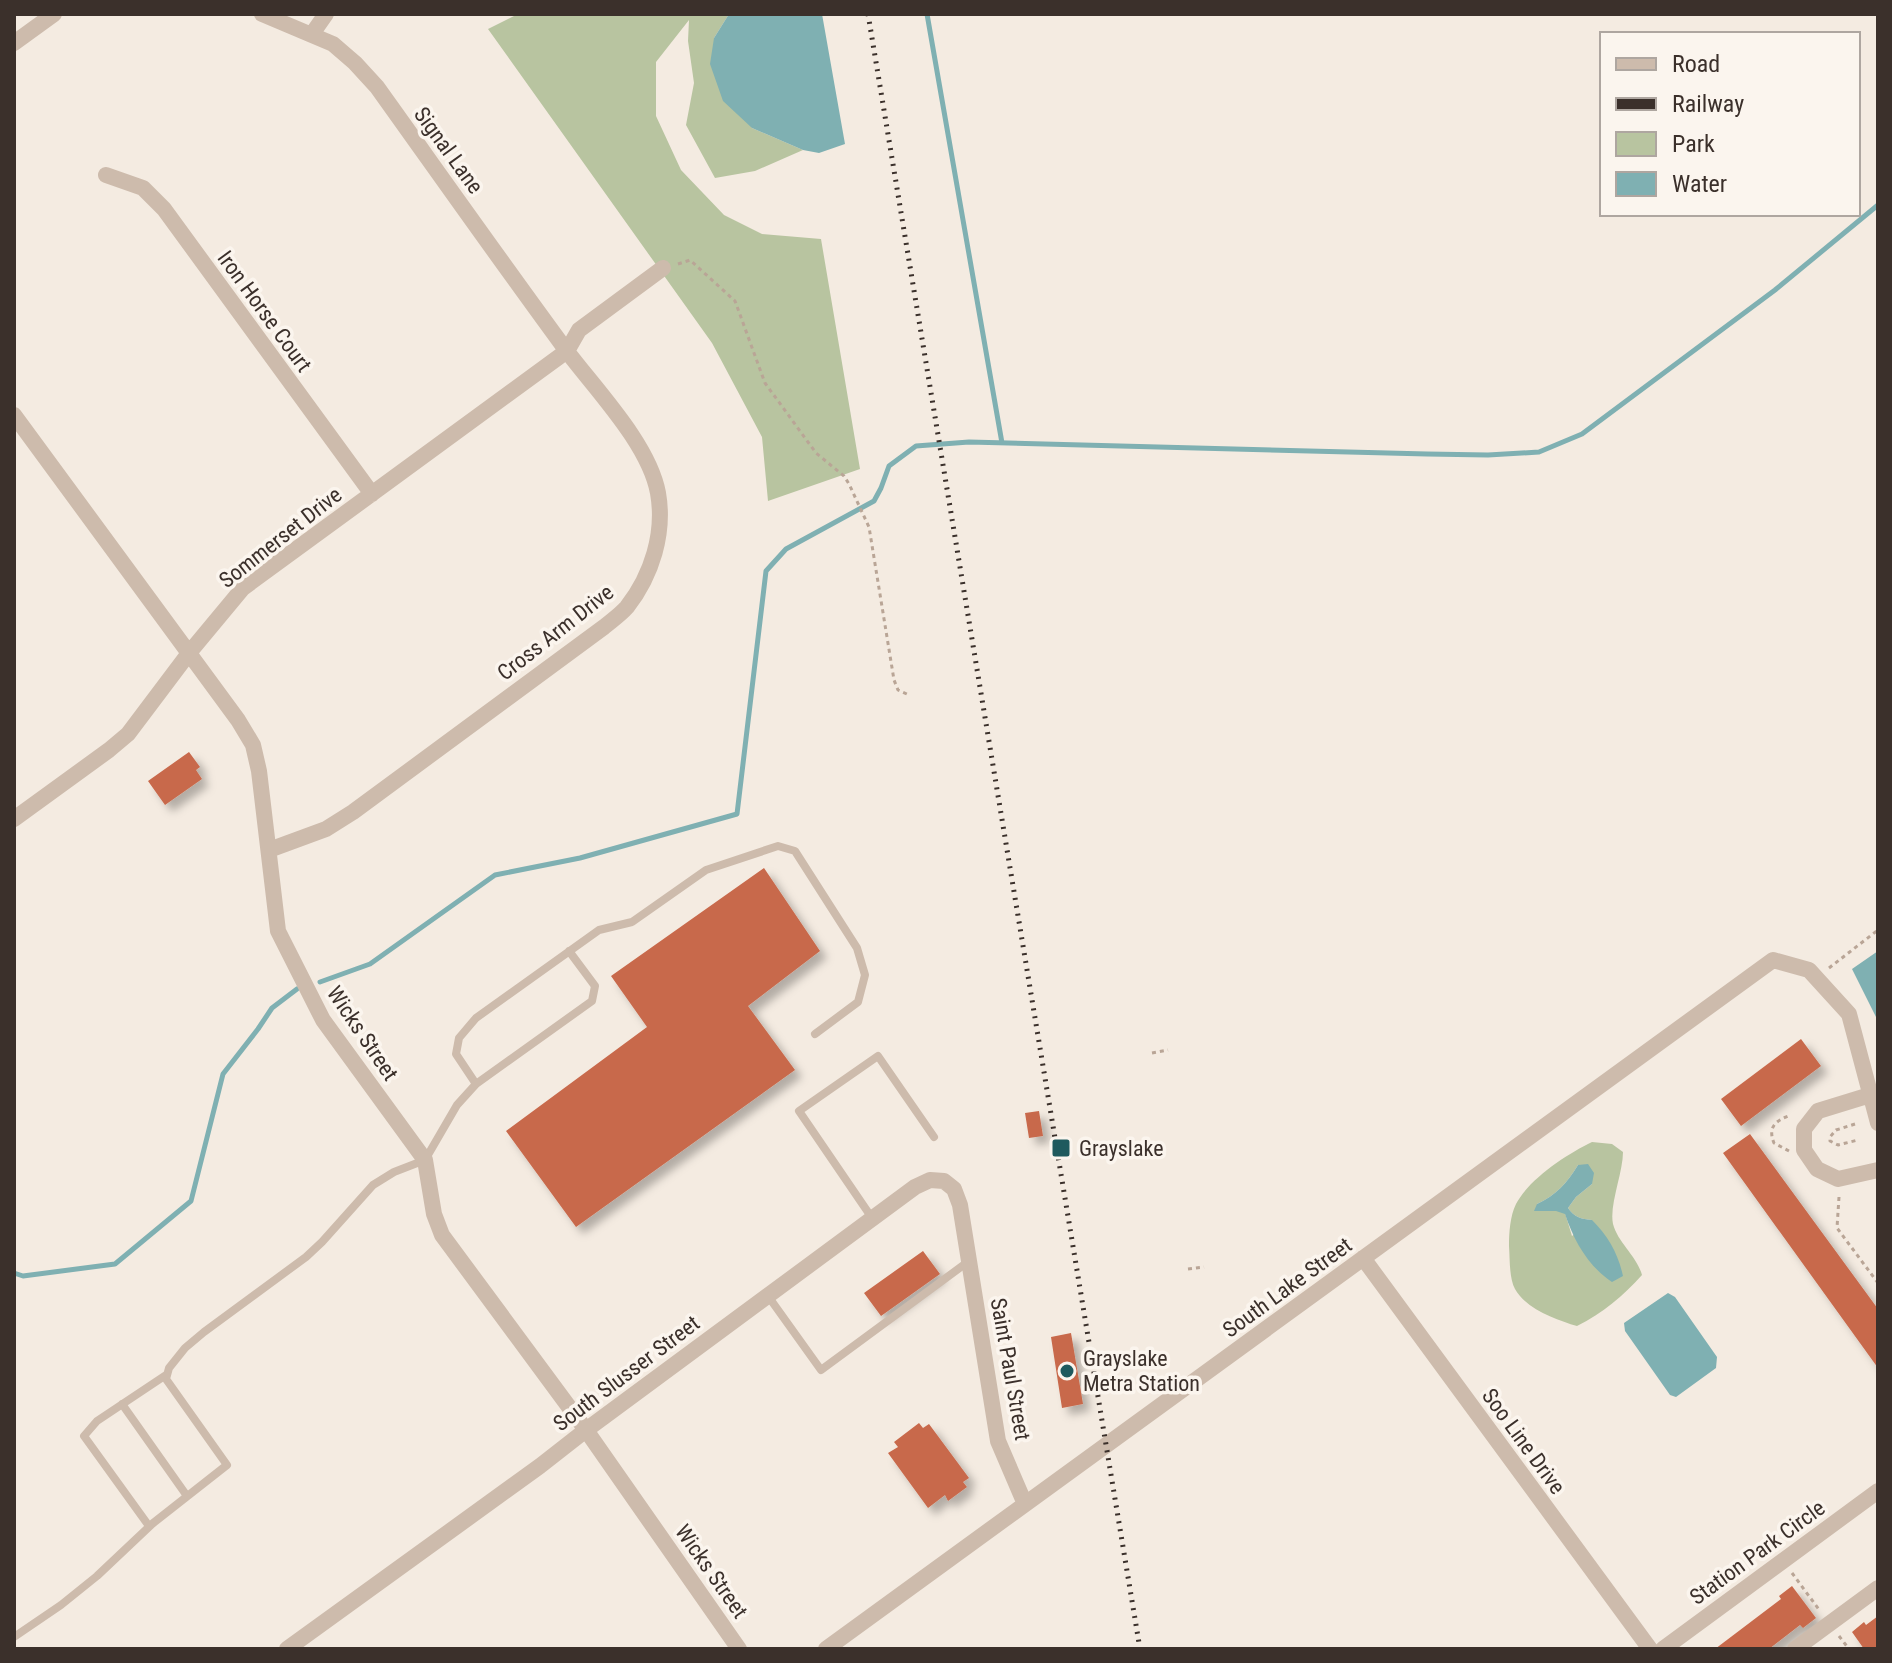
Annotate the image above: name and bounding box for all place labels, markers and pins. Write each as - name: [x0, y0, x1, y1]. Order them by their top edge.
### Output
- place label: Grayslake: [1079, 1136, 1163, 1161]
- marker: Grayslake: [1050, 1137, 1072, 1159]
- place label: Grayslake Metra Station: [1083, 1346, 1200, 1396]
- marker: Grayslake Metra Station: [1058, 1362, 1076, 1380]

